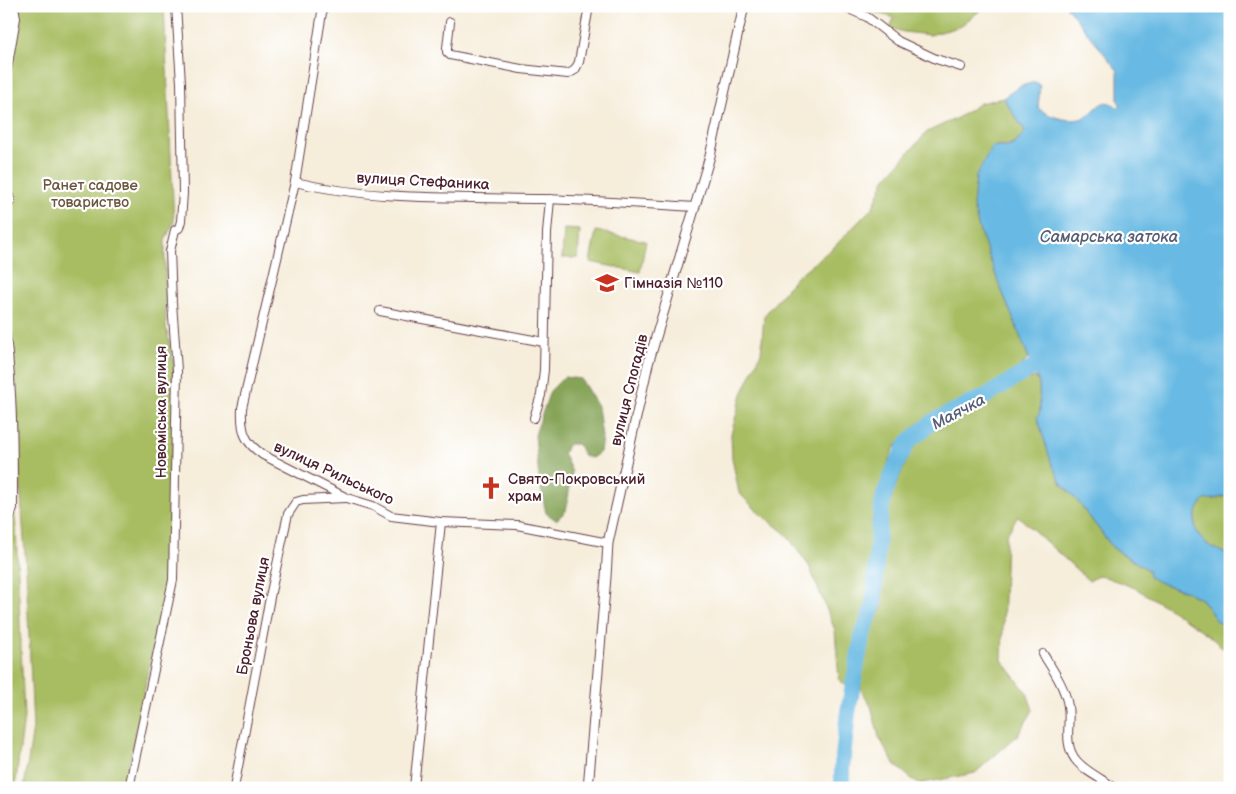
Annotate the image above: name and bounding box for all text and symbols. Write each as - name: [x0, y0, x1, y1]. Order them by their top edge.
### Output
- street label: вулиця Стефаника: [356, 169, 490, 194]
- park label: Ранет садове товариство: [42, 176, 138, 212]
- water label: Самарська затока: [1040, 228, 1178, 247]
- school or university icon: Гімназія №110: [594, 270, 620, 296]
- place label: Гімназія №110: [624, 274, 723, 293]
- street label: вулиця Спогадів: [606, 332, 653, 448]
- street label: Новоміська вулиця: [152, 346, 171, 478]
- water label: Маячка: [929, 390, 989, 434]
- street label: вулиця Рильського: [271, 437, 397, 510]
- place label: Свято-Покровський храм: [508, 470, 645, 506]
- church icon: Свято-Покровський храм: [478, 475, 504, 501]
- street label: Броньова вулиця: [233, 555, 274, 677]

